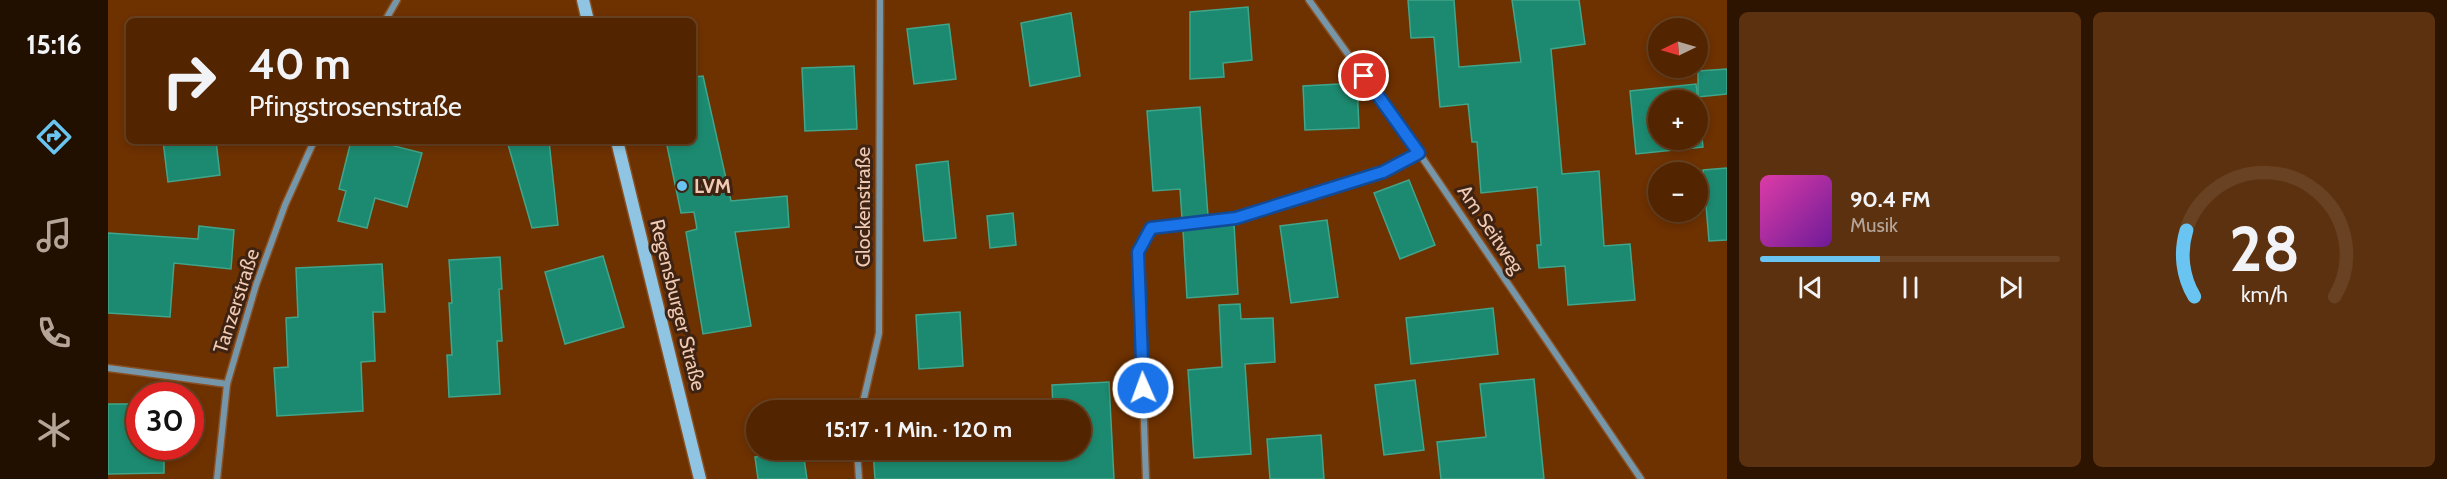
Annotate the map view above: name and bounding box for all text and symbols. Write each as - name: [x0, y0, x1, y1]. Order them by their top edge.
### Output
- north arrow: [1648, 18, 1708, 78]
- map controls: [1648, 18, 1708, 222]
- text: 15:16: [26, 28, 82, 61]
- text: 40 m: [249, 38, 351, 90]
- icon: right: [150, 42, 228, 120]
- pin: [1338, 50, 1389, 101]
- icon: arrive: [1347, 59, 1380, 92]
- text: Pfingstrosenstraße: [249, 90, 462, 123]
- button: +: [1648, 90, 1708, 150]
- icon: directions: [33, 116, 75, 158]
- street label: Glockenstraße: [851, 147, 875, 267]
- button: −: [1648, 162, 1708, 222]
- place label: LVM: [694, 174, 731, 198]
- marker: LVM: [675, 179, 689, 193]
- street label: Am Seitweg: [1453, 180, 1530, 279]
- text: 90.4 FM: [1850, 186, 1931, 213]
- text: 28: [2229, 211, 2299, 287]
- text: Musik: [1850, 213, 1898, 237]
- icon: music: [33, 214, 75, 256]
- street label: Regensburger Straße: [645, 217, 711, 393]
- street label: Tanzerstraße: [208, 246, 264, 356]
- icon: previous: [1794, 271, 1827, 304]
- icon: pause: [1894, 271, 1927, 304]
- icon: next: [1994, 271, 2027, 304]
- text: km/h: [2241, 281, 2287, 307]
- icon: phone: [33, 312, 75, 354]
- position arrow: [1111, 356, 1175, 420]
- speed limit sign: 30: [126, 382, 204, 460]
- icon: climate: [33, 409, 75, 451]
- text: 15:17 · 1 Min. · 120 m: [825, 416, 1012, 443]

